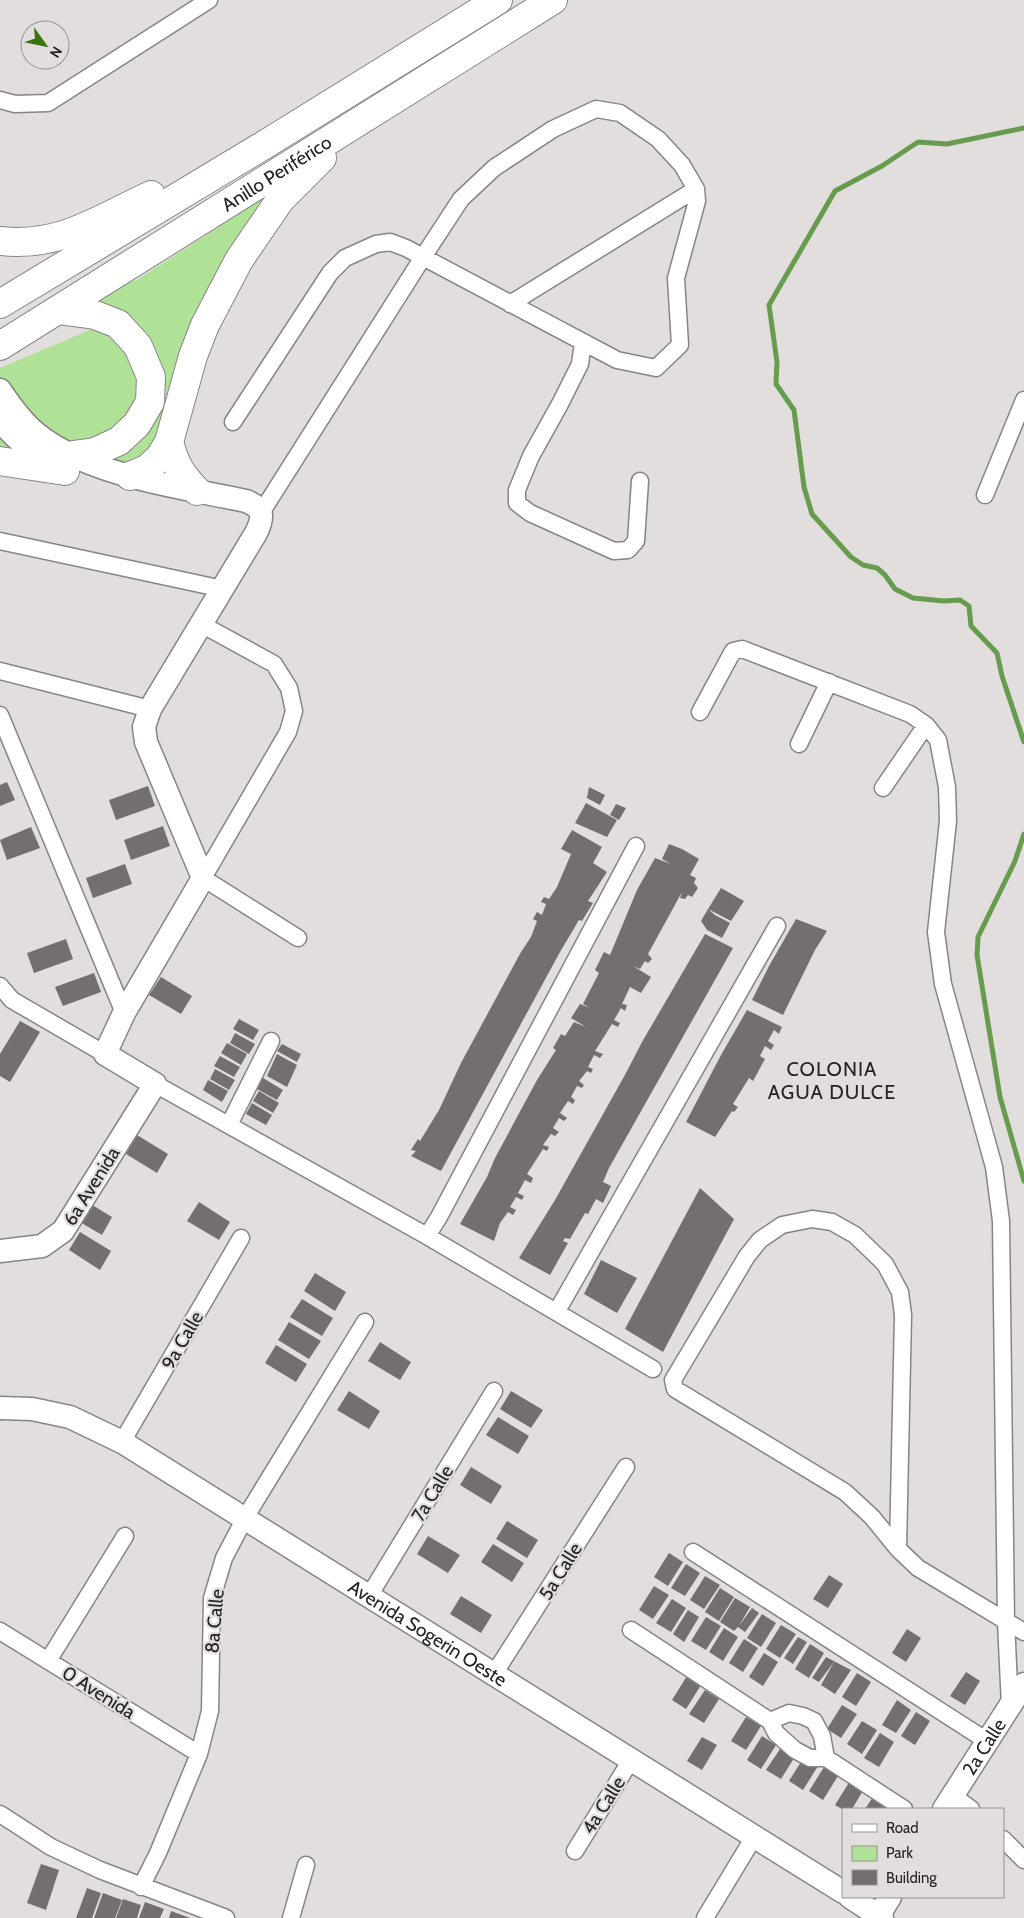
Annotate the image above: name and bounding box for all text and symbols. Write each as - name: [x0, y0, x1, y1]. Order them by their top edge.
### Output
- north arrow: [20, 20, 70, 70]
- text: N: [46, 43, 66, 61]
- street label: Anillo Periférico: [217, 131, 336, 216]
- district label: COLONIA AGUA DULCE: [768, 1057, 896, 1104]
- street label: 6a Avenida: [58, 1143, 125, 1230]
- street label: 9a Calle: [157, 1307, 208, 1374]
- street label: 7a Calle: [407, 1461, 458, 1526]
- street label: 5a Calle: [534, 1538, 587, 1604]
- street label: Avenida Sogerin Oeste: [344, 1575, 511, 1691]
- street label: 8a Calle: [200, 1588, 229, 1654]
- street label: 0 Avenida: [58, 1661, 140, 1724]
- street label: 2a Calle: [958, 1714, 1011, 1780]
- street label: 4a Calle: [577, 1772, 630, 1838]
- legend: [842, 1808, 1004, 1898]
- text: Road: [886, 1819, 919, 1837]
- text: Park: [886, 1844, 913, 1862]
- text: Building: [886, 1869, 937, 1887]

